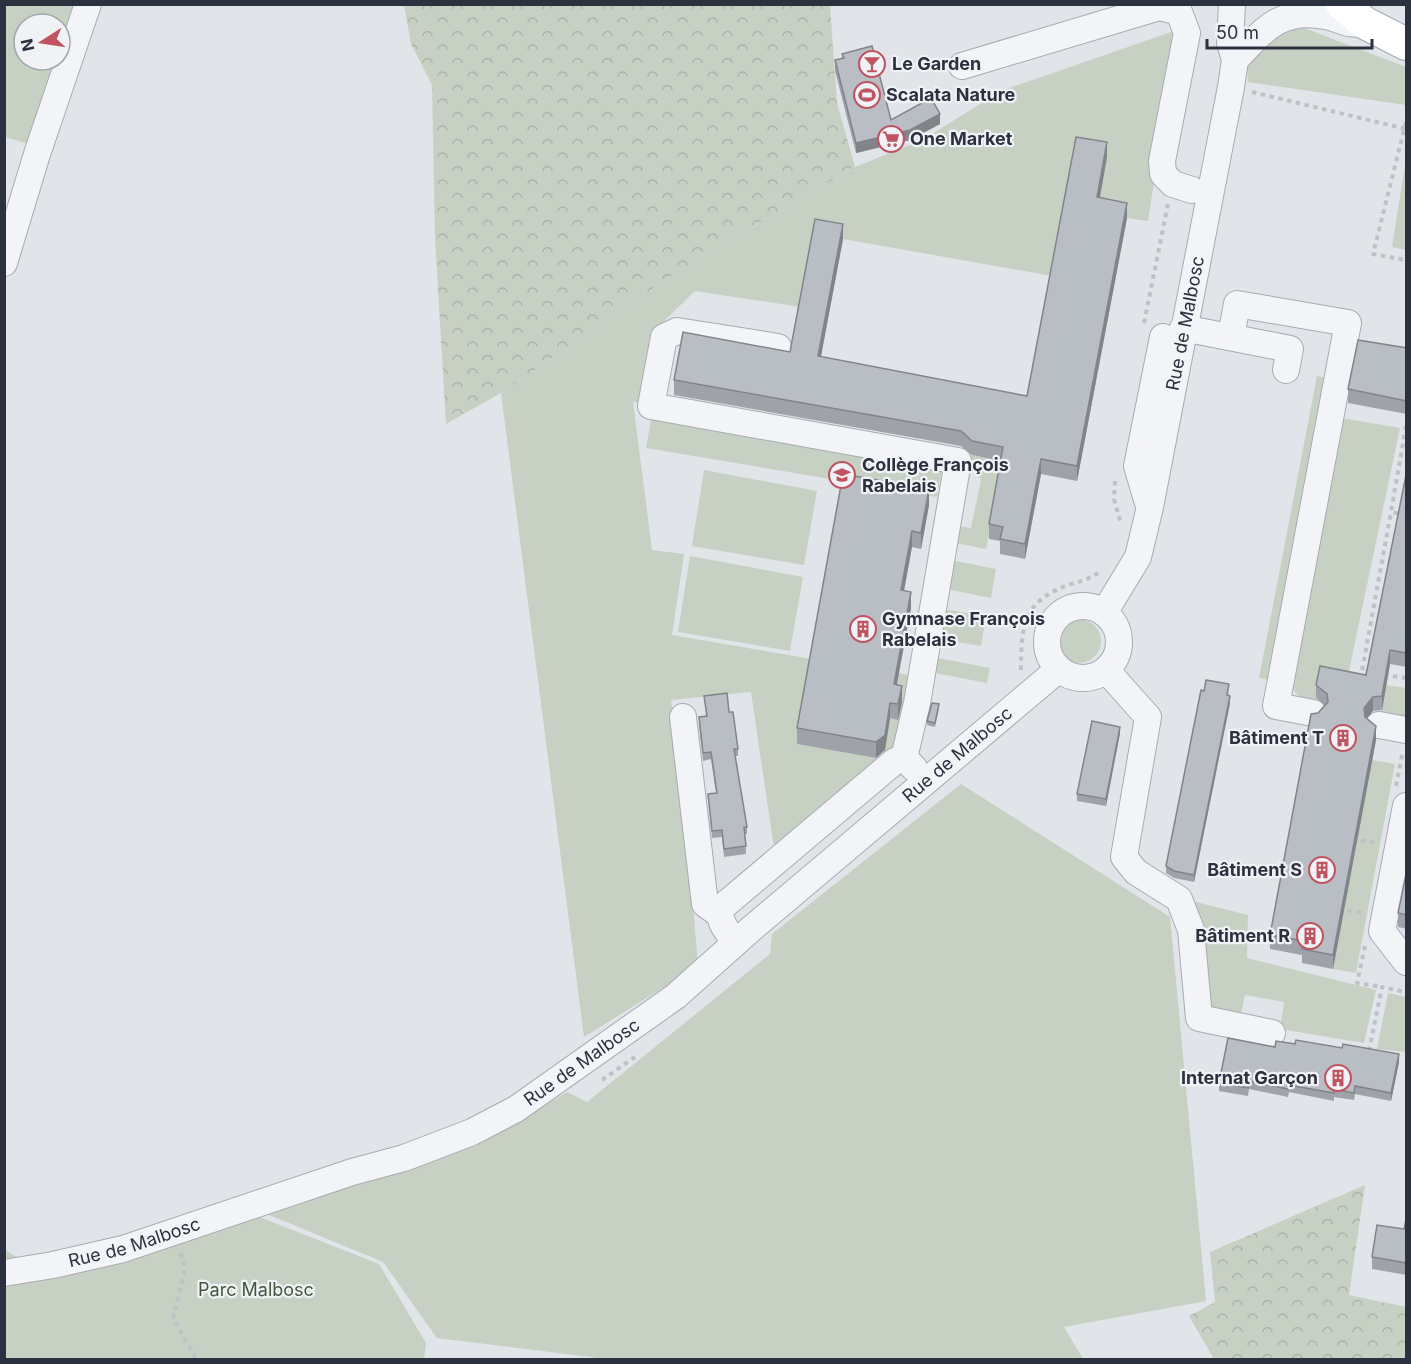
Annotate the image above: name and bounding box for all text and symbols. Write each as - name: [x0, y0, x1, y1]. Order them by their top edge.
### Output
- north arrow: [12, 12, 72, 72]
- scale bar: [1207, 12, 1372, 50]
- text: 50 m: [1216, 22, 1259, 43]
- text: N: [16, 37, 38, 53]
- bar icon: Le Garden: [857, 49, 887, 79]
- place label: Le Garden: [892, 53, 981, 74]
- sports icon: Scalata Nature: [852, 80, 882, 110]
- place label: Scalata Nature: [886, 84, 1016, 105]
- supermarket icon: One Market: [876, 124, 906, 154]
- place label: One Market: [910, 128, 1013, 149]
- street label: Rue de Malbosc: [1162, 254, 1208, 392]
- place label: Collège François Rabelais: [862, 454, 1009, 496]
- school or university icon: Collège François Rabelais: [827, 460, 857, 490]
- place label: Gymnase François Rabelais: [882, 608, 1045, 650]
- building icon: Gymnase François Rabelais: [848, 614, 878, 644]
- street label: Rue de Malbosc: [898, 702, 1016, 806]
- building icon: Bâtiment T: [1328, 723, 1358, 753]
- place label: Bâtiment T: [1229, 727, 1324, 748]
- building icon: Bâtiment S: [1307, 855, 1337, 885]
- place label: Bâtiment S: [1207, 859, 1302, 880]
- building icon: Bâtiment R: [1295, 921, 1325, 951]
- place label: Bâtiment R: [1195, 925, 1290, 946]
- street label: Rue de Malbosc: [520, 1014, 644, 1110]
- building icon: Internat Garçon: [1323, 1063, 1353, 1093]
- place label: Internat Garçon: [1181, 1067, 1318, 1088]
- street label: Rue de Malbosc: [66, 1213, 203, 1271]
- park label: Parc Malbosc: [198, 1279, 314, 1300]

